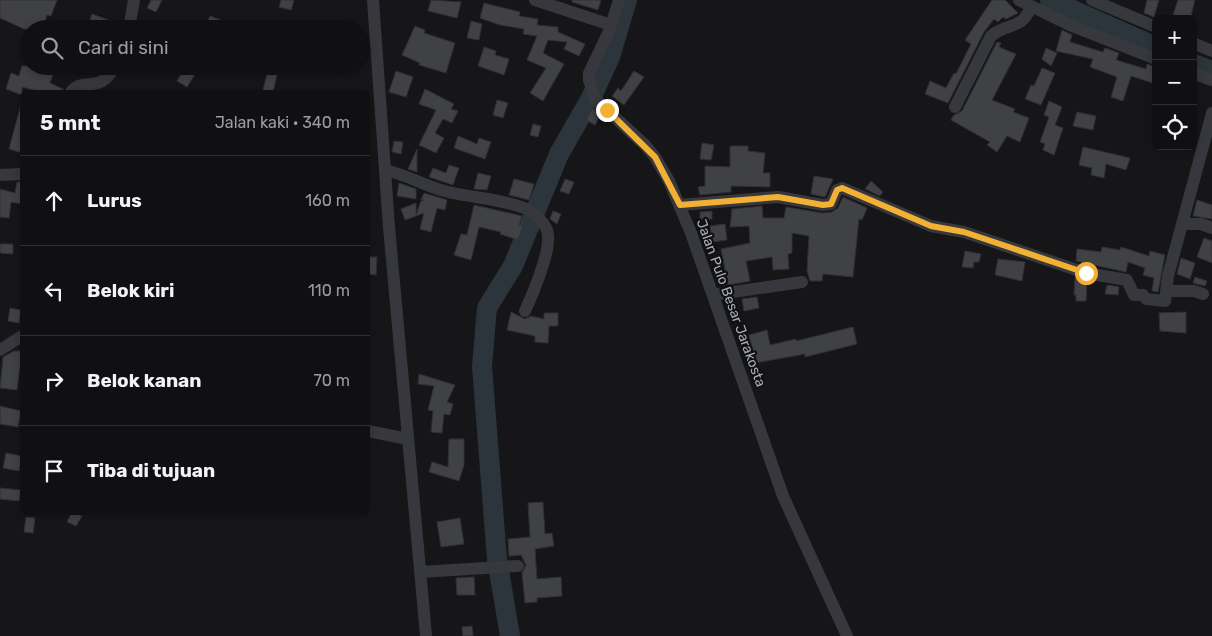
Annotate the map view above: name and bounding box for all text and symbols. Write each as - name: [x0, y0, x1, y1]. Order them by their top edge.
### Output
- map controls: [1152, 15, 1197, 150]
- button: +: [1152, 15, 1197, 60]
- search box: [20, 20, 370, 75]
- icon: search: [38, 34, 66, 62]
- text: Cari di sini: [78, 36, 169, 59]
- button: −: [1152, 60, 1197, 105]
- route end: [596, 99, 619, 122]
- button: locate: [1152, 105, 1197, 150]
- text: 5 mnt: [40, 110, 100, 135]
- text: Jalan kaki · 340 m: [215, 113, 350, 132]
- icon: ahead: [40, 187, 68, 215]
- text: Lurus: [87, 189, 142, 212]
- text: 160 m: [305, 191, 350, 210]
- street label: Jalan Pulo Besar Jarakosta: [693, 217, 769, 389]
- route start: [1075, 262, 1098, 285]
- icon: left: [40, 277, 68, 305]
- text: Belok kiri: [87, 279, 174, 302]
- text: 110 m: [308, 281, 350, 300]
- icon: right: [40, 367, 68, 395]
- text: Belok kanan: [87, 369, 202, 392]
- text: 70 m: [313, 371, 350, 390]
- icon: arrive: [40, 457, 68, 485]
- text: Tiba di tujuan: [87, 459, 215, 482]

